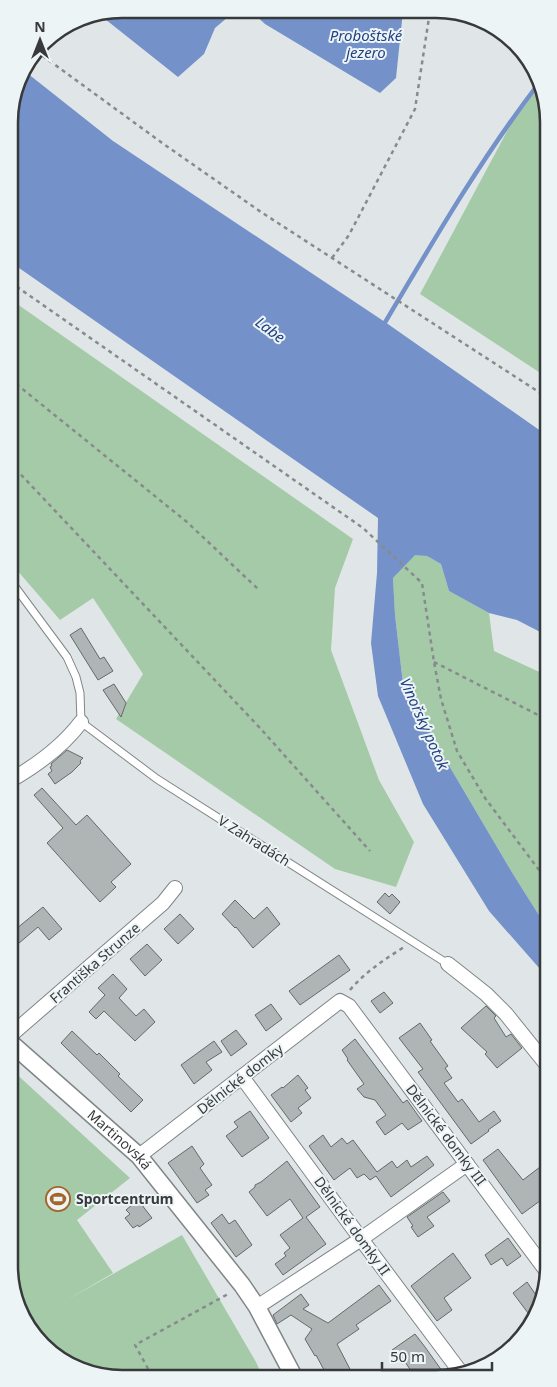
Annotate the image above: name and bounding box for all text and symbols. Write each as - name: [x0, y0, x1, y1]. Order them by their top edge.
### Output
- north arrow: [15, 15, 65, 65]
- text: N: [34, 17, 46, 36]
- water label: Proboštské jezero: [330, 25, 403, 62]
- water label: Labe: [252, 312, 290, 347]
- water label: Vinořský potok: [396, 675, 454, 773]
- street label: V Zahradách: [215, 811, 294, 870]
- street label: Františka Strunze: [45, 918, 144, 1007]
- street label: Dělnické domky: [193, 1038, 287, 1118]
- street label: Dělnické domky III: [402, 1080, 491, 1189]
- street label: Martinovská: [84, 1105, 156, 1174]
- street label: Dělnické domky II: [310, 1173, 395, 1279]
- sports icon: Sportcentrum: [45, 1186, 71, 1212]
- place label: Sportcentrum: [76, 1189, 173, 1208]
- scale bar: [382, 1340, 492, 1372]
- text: 50 m: [390, 1346, 425, 1366]

